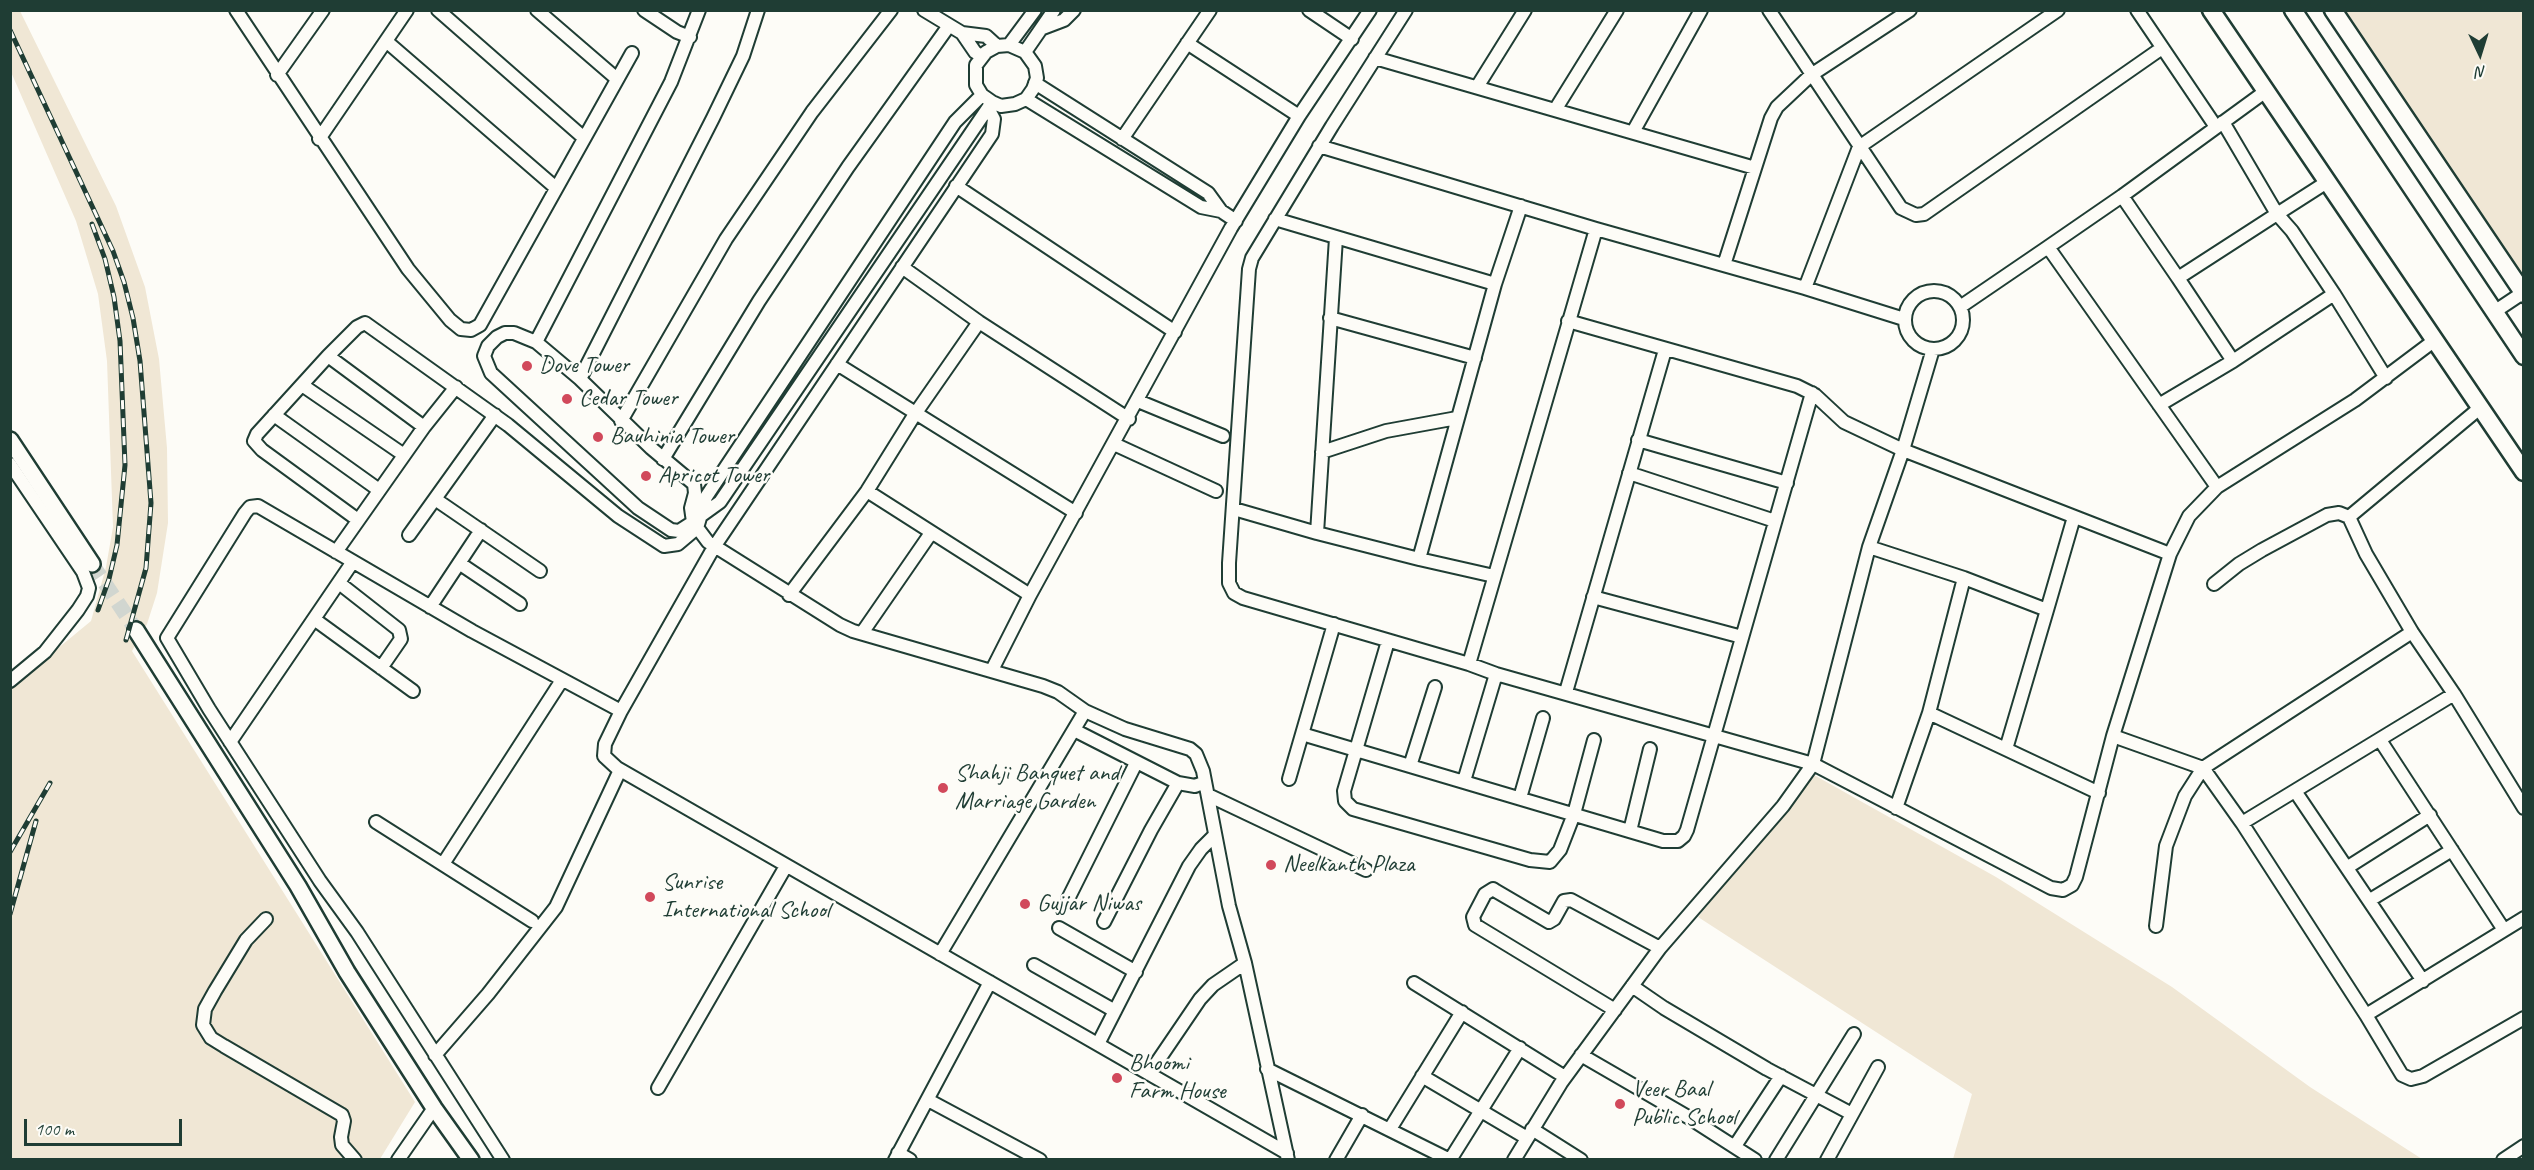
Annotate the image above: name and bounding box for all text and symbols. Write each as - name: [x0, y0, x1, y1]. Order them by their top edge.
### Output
- north arrow: [2450, 24, 2510, 84]
- text: N: [2476, 62, 2487, 82]
- place label: Dove Tower: [539, 352, 629, 380]
- marker: Dove Tower: [520, 359, 534, 373]
- place label: Cedar Tower: [579, 385, 678, 413]
- marker: Cedar Tower: [560, 392, 574, 406]
- place label: Bauhinia Tower: [610, 423, 734, 451]
- marker: Bauhinia Tower: [591, 430, 605, 444]
- place label: Apricot Tower: [658, 462, 769, 490]
- marker: Apricot Tower: [639, 469, 653, 483]
- place label: Shahji Banquet and Marriage Garden: [955, 760, 1119, 816]
- marker: Shahji Banquet and Marriage Garden: [936, 781, 950, 795]
- place label: Neelkanth Plaza: [1283, 851, 1414, 879]
- marker: Neelkanth Plaza: [1264, 858, 1278, 872]
- place label: Sunrise International School: [662, 869, 830, 925]
- marker: Sunrise International School: [643, 890, 657, 904]
- place label: Gujjar Niwas: [1037, 890, 1141, 918]
- marker: Gujjar Niwas: [1018, 897, 1032, 911]
- place label: Bhoomi Farm House: [1129, 1050, 1226, 1106]
- marker: Bhoomi Farm House: [1110, 1071, 1124, 1085]
- place label: Veer Baal Public School: [1632, 1076, 1736, 1132]
- marker: Veer Baal Public School: [1613, 1097, 1627, 1111]
- scale bar: [27, 1107, 184, 1145]
- text: 100 m: [35, 1118, 74, 1140]

